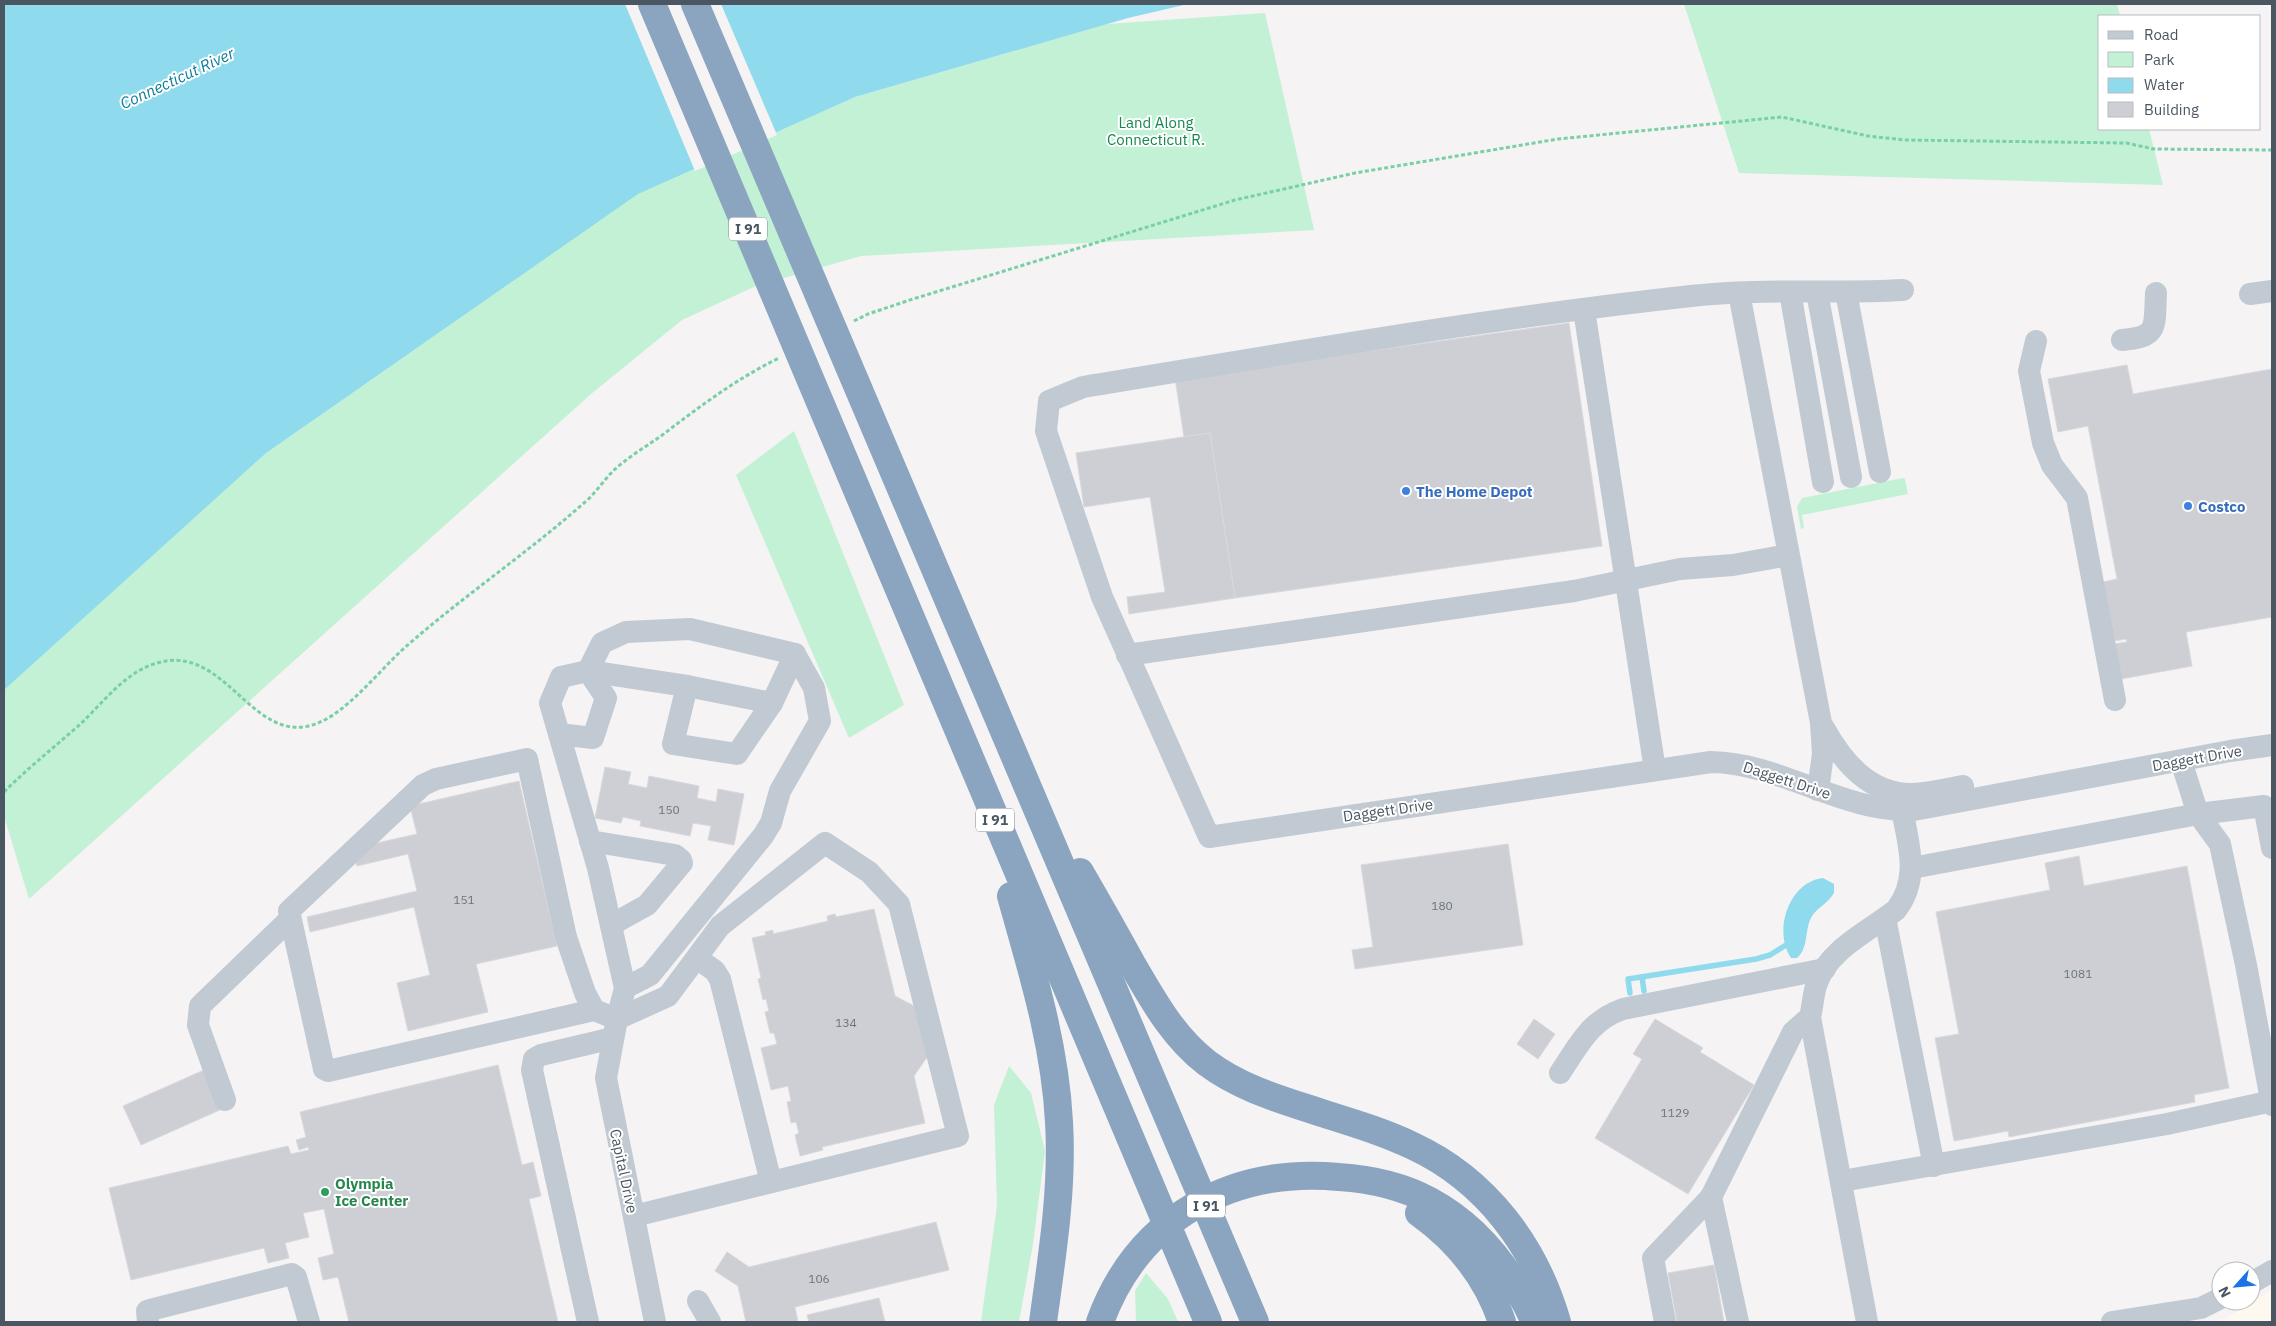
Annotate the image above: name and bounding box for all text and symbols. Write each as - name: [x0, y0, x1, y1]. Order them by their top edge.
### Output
- legend: [2098, 15, 2261, 130]
- text: Road: [2144, 25, 2179, 44]
- water label: Connecticut River: [117, 42, 238, 113]
- text: Park: [2144, 50, 2174, 69]
- text: Water: [2144, 75, 2185, 94]
- text: Building: [2144, 100, 2199, 119]
- park label: Land Along Connecticut R.: [1107, 113, 1205, 149]
- road number: I 91: [729, 218, 767, 240]
- place label: The Home Depot: [1416, 482, 1533, 501]
- marker: The Home Depot: [1400, 485, 1412, 497]
- place label: Costco: [2198, 497, 2246, 516]
- marker: Costco: [2182, 500, 2194, 512]
- street label: Daggett Drive: [2151, 741, 2243, 775]
- street label: Daggett Drive: [1741, 757, 1833, 803]
- street label: Daggett Drive: [1342, 794, 1434, 826]
- house number: 150: [658, 802, 680, 817]
- road number: I 91: [976, 808, 1014, 832]
- house number: 151: [453, 892, 475, 907]
- house number: 180: [1431, 898, 1453, 913]
- house number: 1081: [2064, 966, 2092, 981]
- house number: 134: [835, 1015, 857, 1030]
- house number: 1129: [1661, 1105, 1689, 1120]
- street label: Capital Drive: [606, 1127, 642, 1215]
- place label: Olympia Ice Center: [335, 1174, 408, 1210]
- marker: Olympia Ice Center: [319, 1186, 331, 1198]
- road number: I 91: [1187, 1194, 1225, 1218]
- north arrow: [2211, 1261, 2261, 1311]
- house number: 106: [808, 1271, 830, 1286]
- text: N: [2214, 1283, 2235, 1301]

